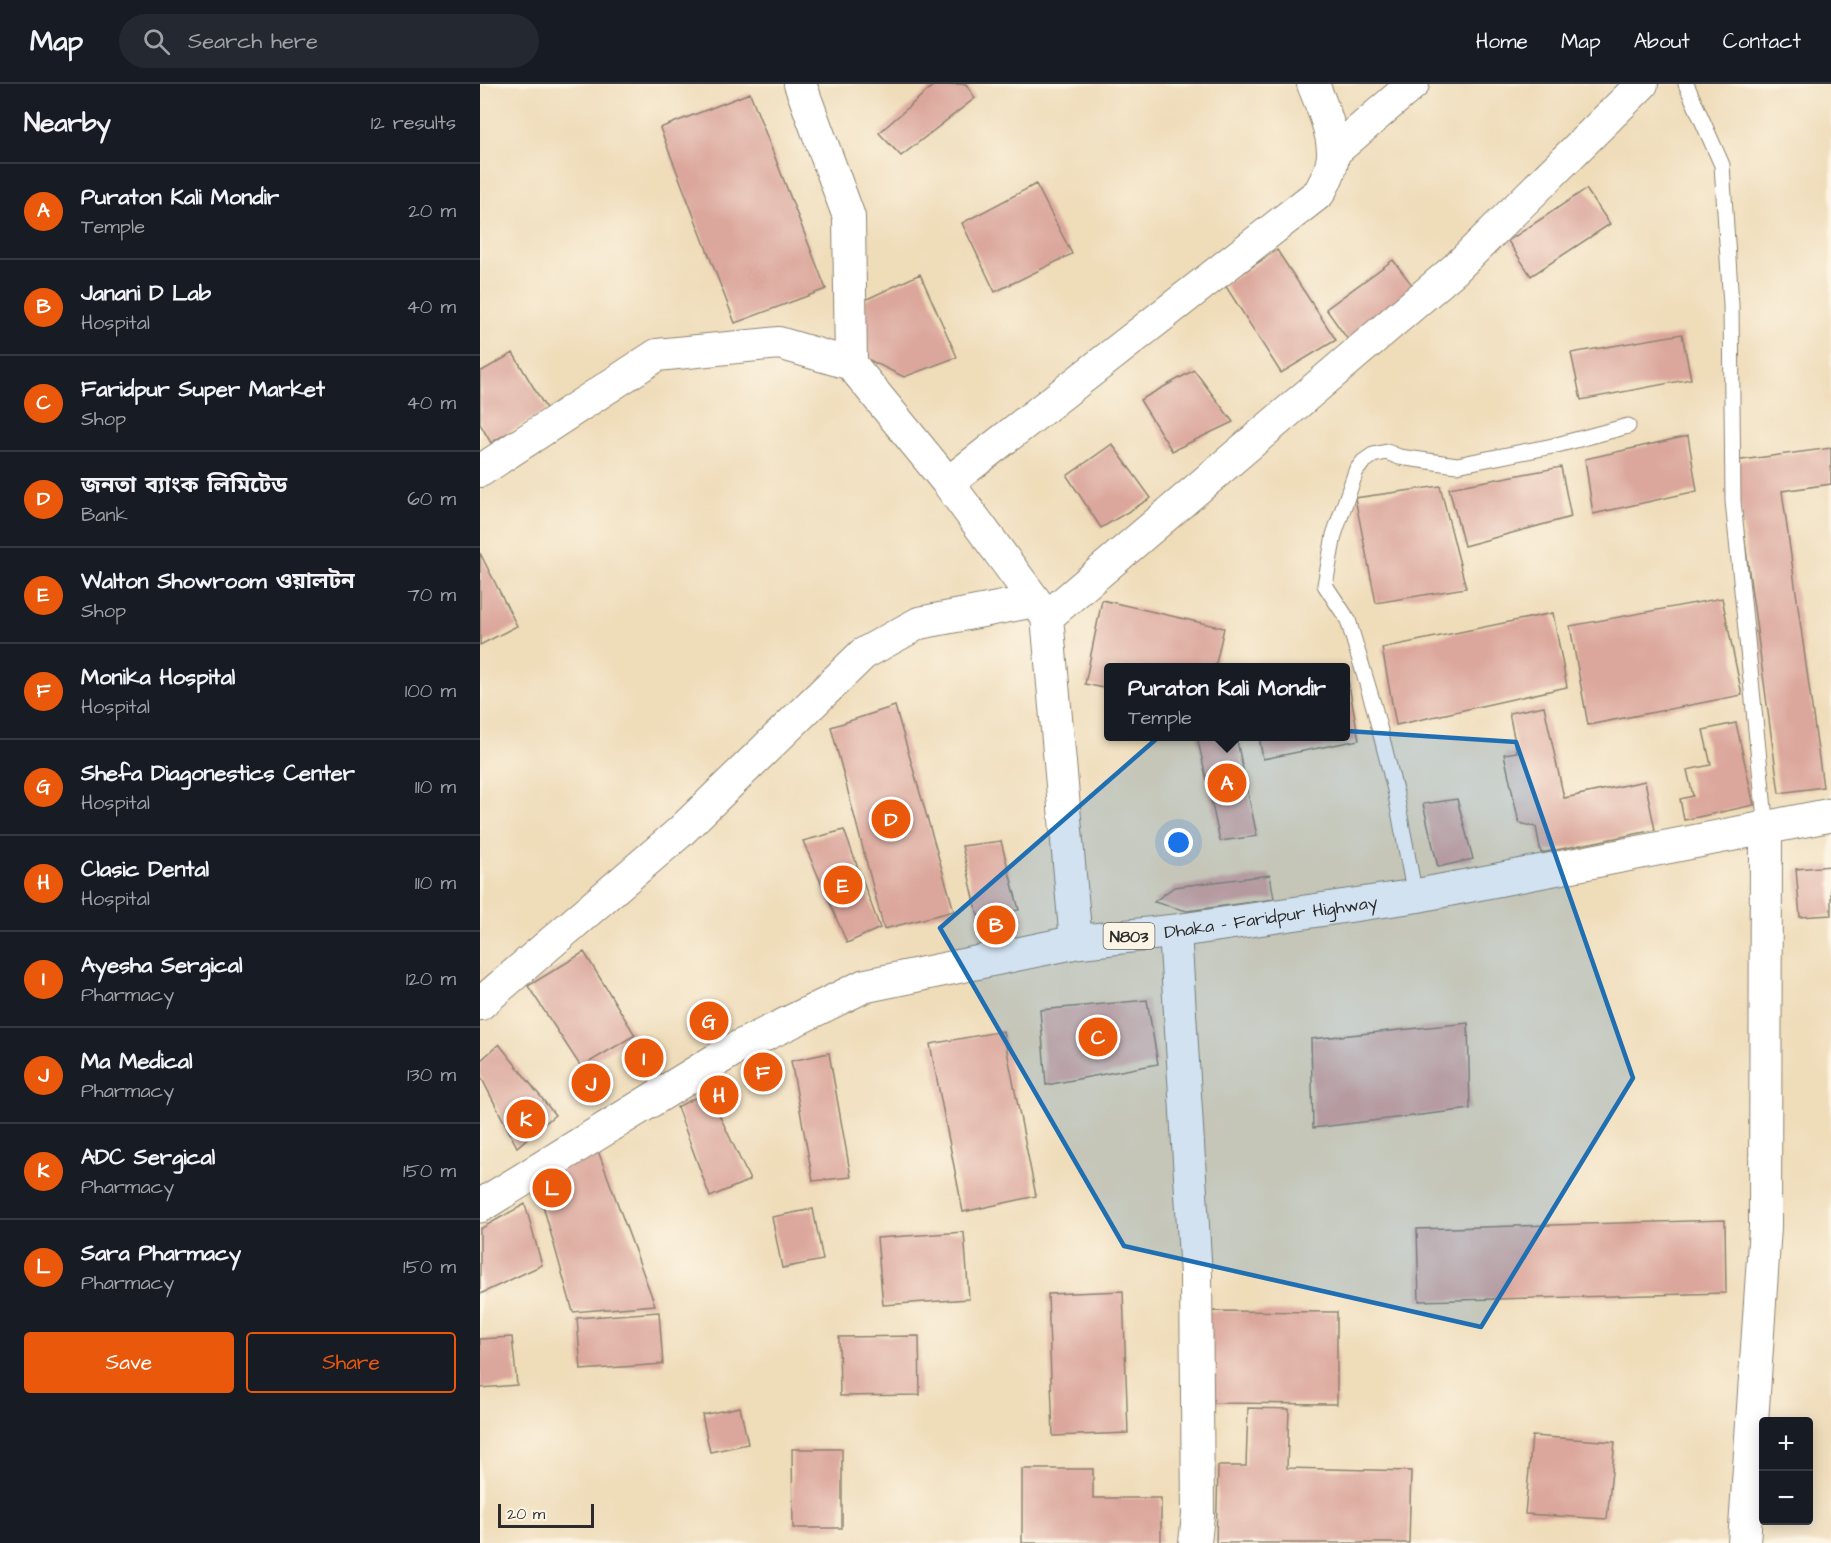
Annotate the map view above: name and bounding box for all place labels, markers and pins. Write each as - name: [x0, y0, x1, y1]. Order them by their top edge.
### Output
- pin: A: [1208, 760, 1246, 806]
- pin: D: [872, 796, 910, 842]
- pin: E: [824, 862, 862, 908]
- pin: B: [976, 902, 1016, 948]
- pin: G: [690, 998, 728, 1044]
- pin: C: [1078, 1014, 1118, 1060]
- pin: I: [624, 1036, 664, 1080]
- pin: F: [744, 1050, 782, 1094]
- pin: J: [572, 1060, 610, 1106]
- pin: H: [700, 1072, 738, 1118]
- pin: K: [506, 1096, 546, 1142]
- pin: L: [532, 1166, 572, 1210]

